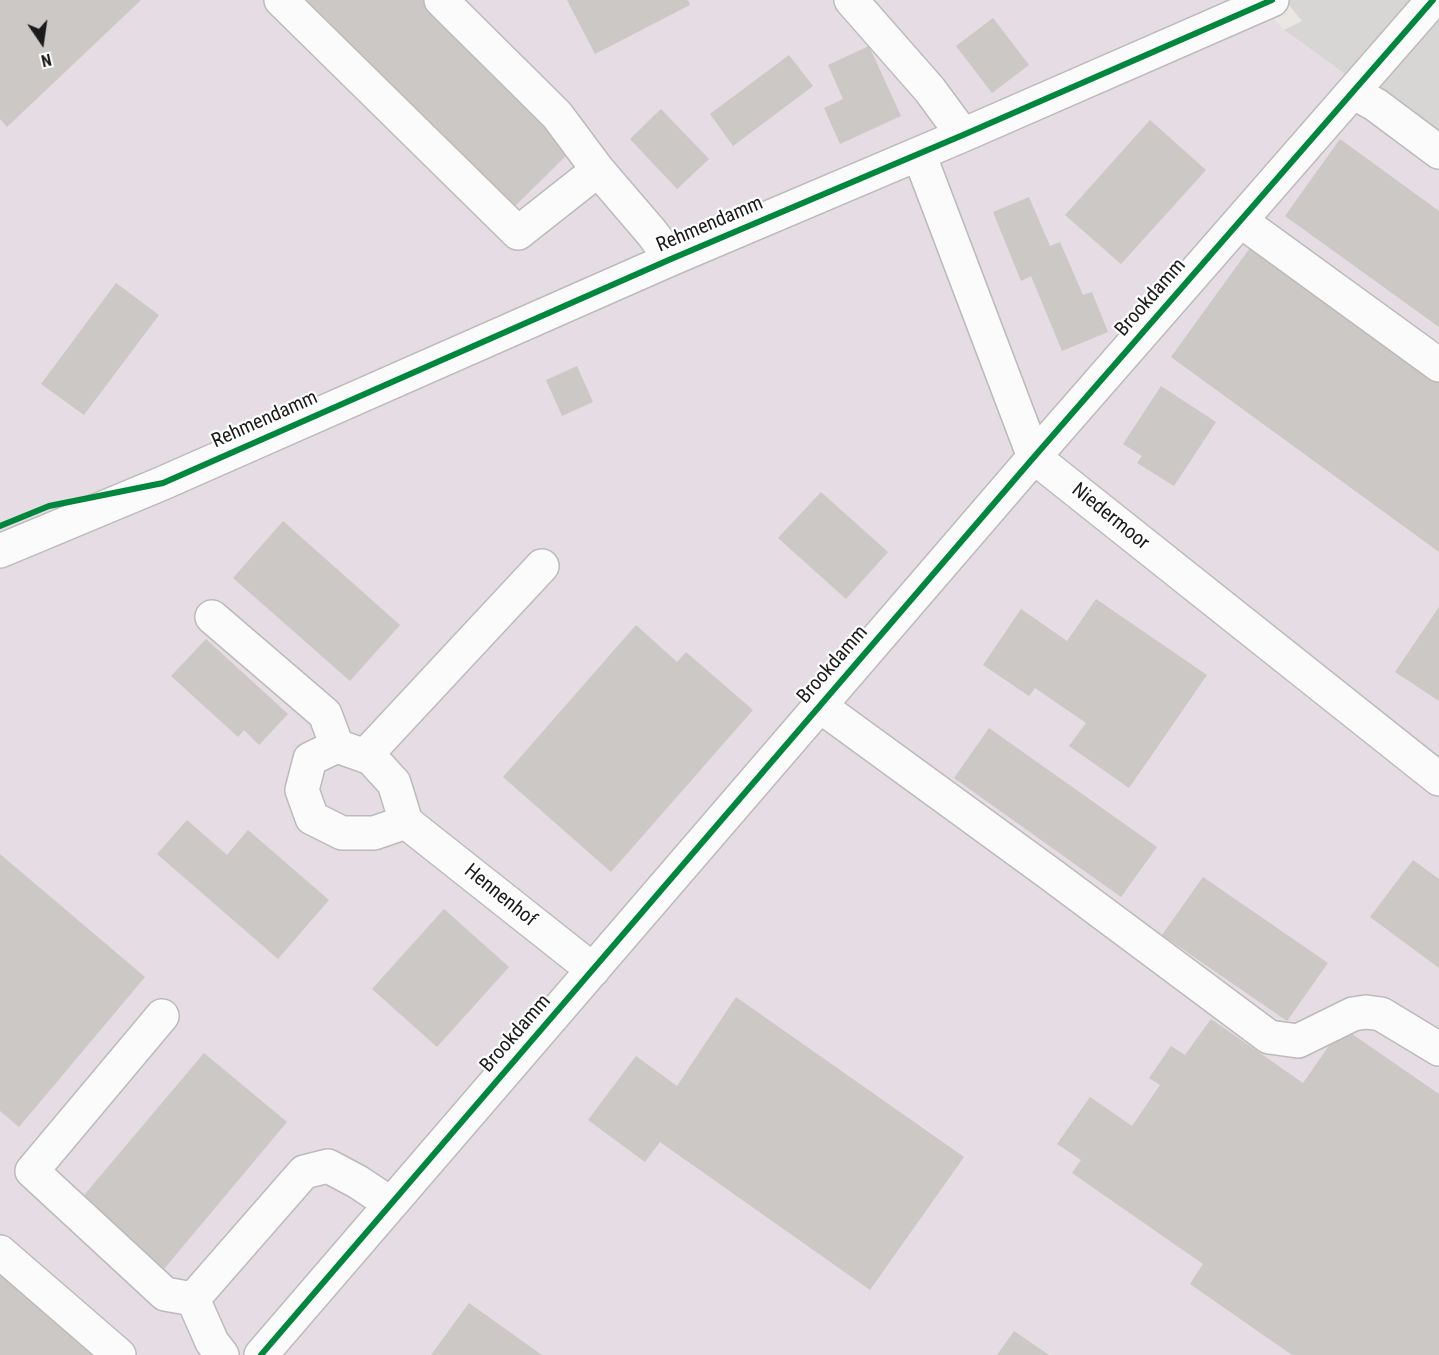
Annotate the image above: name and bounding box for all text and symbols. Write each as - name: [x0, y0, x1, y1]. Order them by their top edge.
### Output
- north arrow: [12, 12, 72, 72]
- text: N: [39, 50, 53, 70]
- street label: Rehmendamm: [653, 192, 767, 258]
- street label: Brookdamm: [1111, 254, 1191, 342]
- street label: Rehmendamm: [208, 386, 322, 454]
- street label: Niedermoor: [1066, 478, 1154, 556]
- street label: Brookdamm: [793, 621, 873, 709]
- street label: Hennenhof: [459, 860, 541, 932]
- street label: Brookdamm: [476, 990, 556, 1078]

